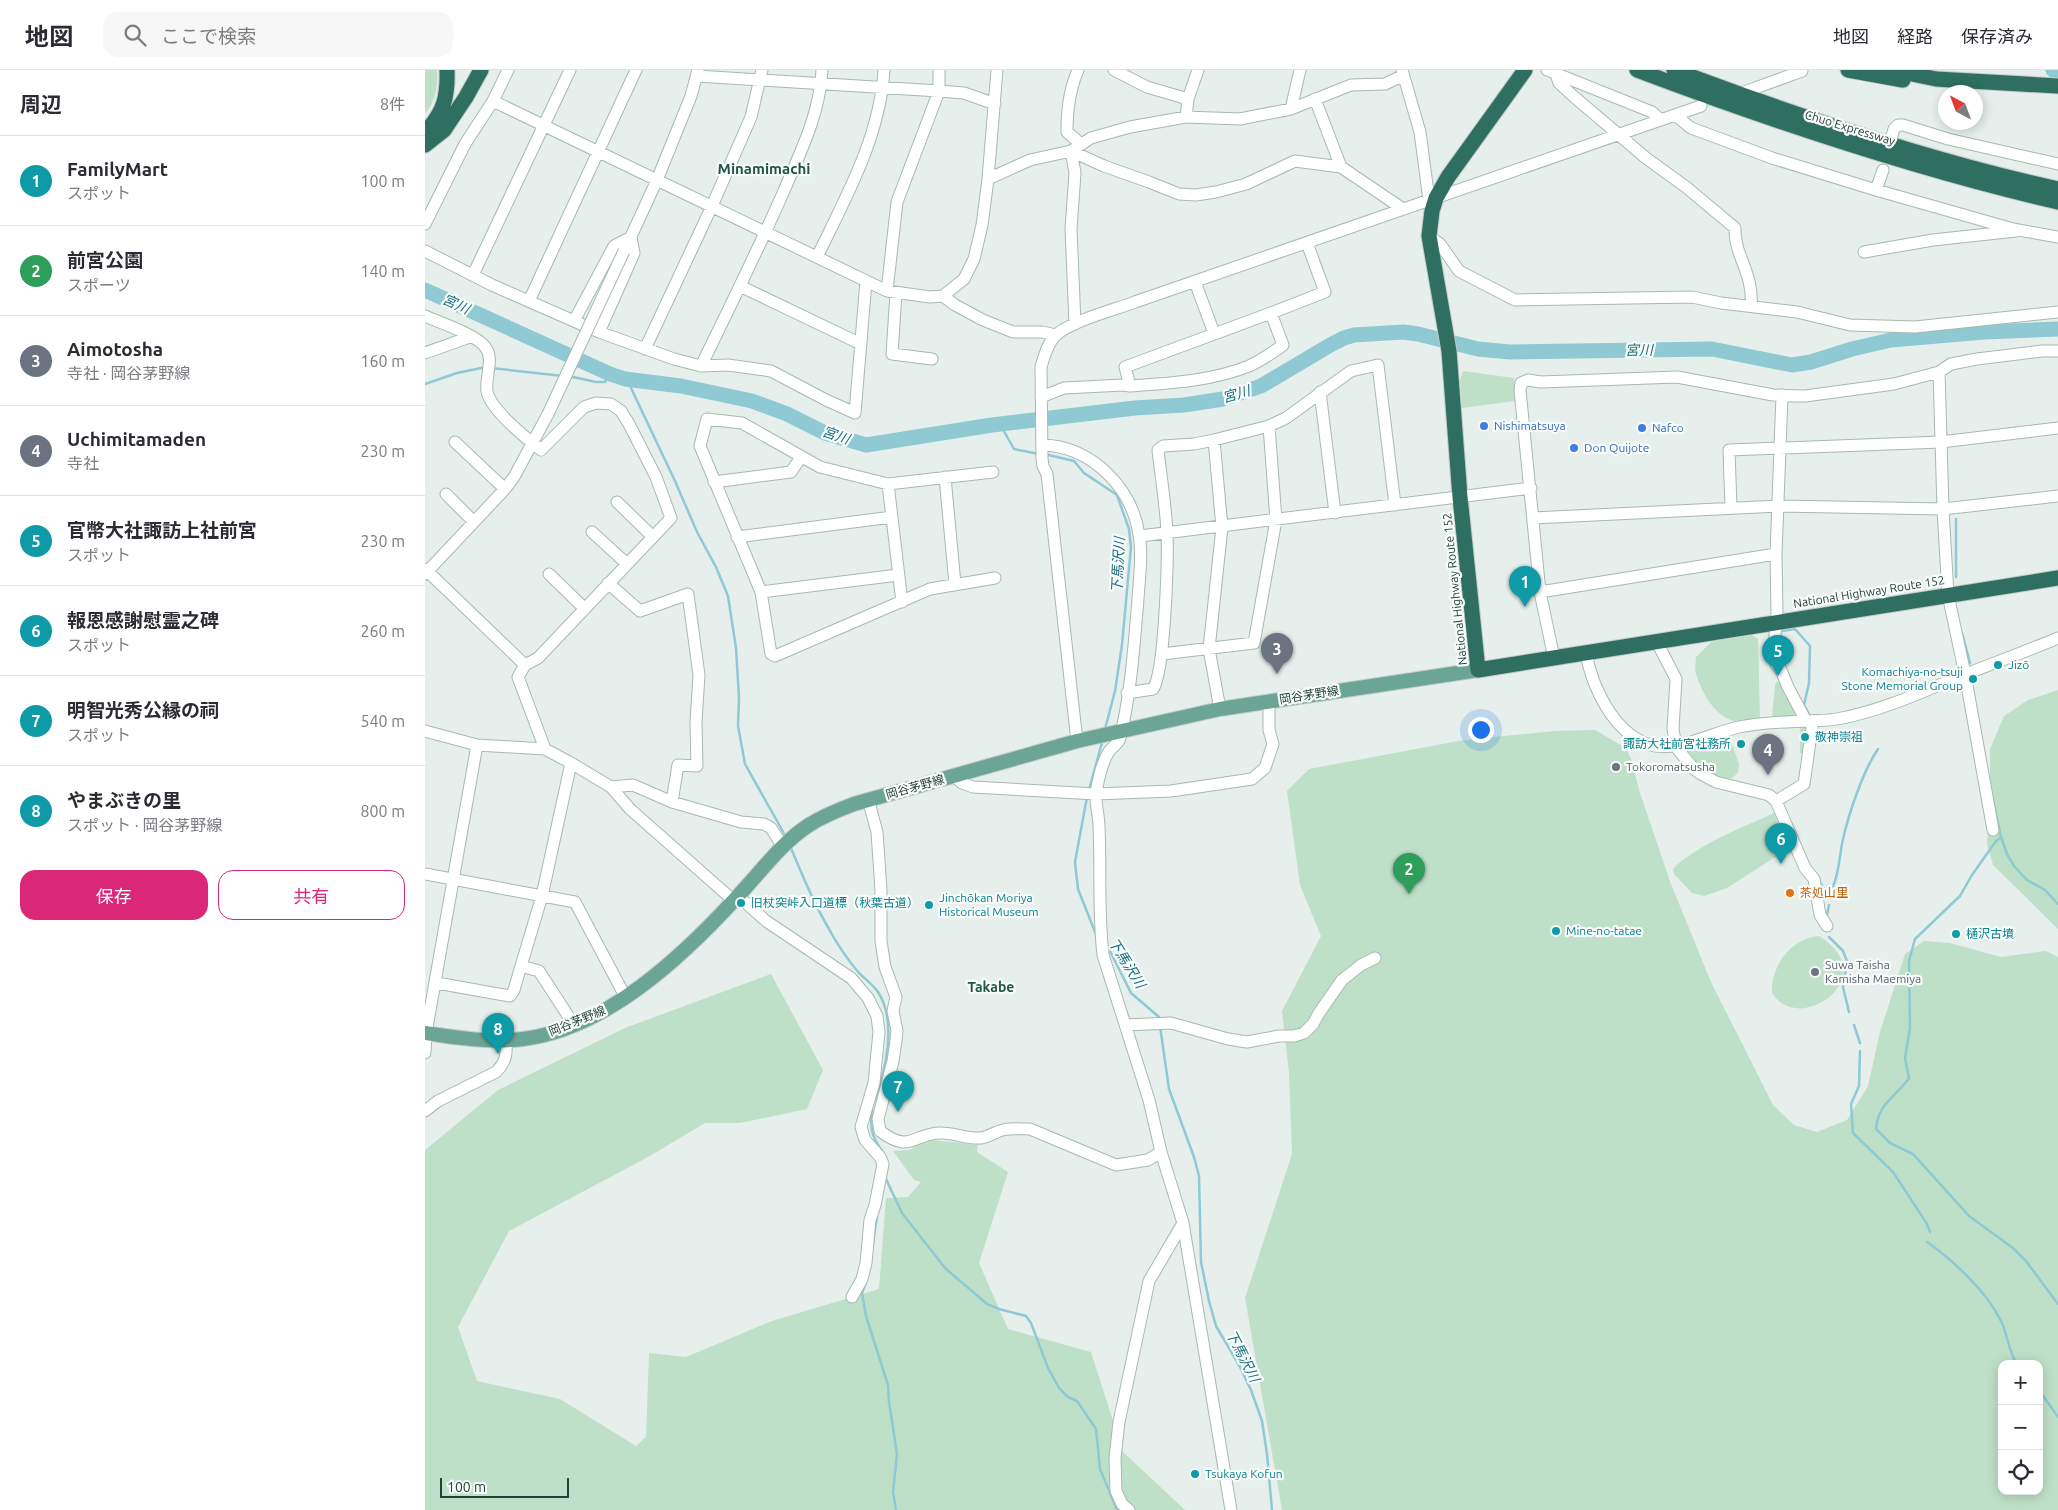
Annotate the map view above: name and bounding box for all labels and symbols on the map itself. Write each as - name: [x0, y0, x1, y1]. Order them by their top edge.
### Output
- north arrow: [1938, 85, 1983, 130]
- street label: Chuo Expressway: [1804, 108, 1897, 147]
- district label: Minamimachi: [718, 160, 810, 177]
- water label: 宮川: [440, 291, 474, 318]
- water label: 宮川: [1625, 342, 1655, 358]
- water label: 宮川: [1220, 382, 1254, 406]
- place label: Nishimatsuya: [1494, 419, 1566, 432]
- marker: Nishimatsuya: [1478, 420, 1490, 432]
- place label: Nafco: [1652, 421, 1684, 434]
- marker: Nafco: [1636, 422, 1648, 434]
- water label: 宮川: [820, 423, 854, 448]
- place label: Don Quijote: [1584, 441, 1649, 454]
- marker: Don Quijote: [1568, 442, 1580, 454]
- street label: National Highway Route 152: [1440, 512, 1469, 666]
- water label: 下馬沢川: [1109, 535, 1128, 593]
- pin: 1: [1509, 566, 1541, 607]
- street label: National Highway Route 152: [1792, 573, 1946, 610]
- pin: 3: [1261, 633, 1293, 674]
- pin: 5: [1762, 635, 1794, 676]
- place label: Jizō: [2008, 658, 2029, 671]
- marker: Jizō: [1992, 659, 2004, 671]
- place label: Komachiya-no-tsuji Stone Memorial Group: [1841, 665, 1963, 692]
- marker: Komachiya-no-tsuji Stone Memorial Group: [1967, 673, 1979, 685]
- street label: 岡谷茅野線: [1278, 683, 1340, 706]
- your location: [1468, 717, 1494, 743]
- place label: 敬神崇祖: [1815, 730, 1863, 743]
- marker: 敬神崇祖: [1799, 731, 1811, 743]
- pin: 4: [1752, 734, 1784, 775]
- place label: 諏訪大社前宮社務所: [1623, 737, 1731, 750]
- marker: 諏訪大社前宮社務所: [1735, 738, 1747, 750]
- place label: Tokoromatsusha: [1626, 760, 1715, 773]
- marker: Tokoromatsusha: [1610, 761, 1622, 773]
- street label: 岡谷茅野線: [884, 772, 945, 801]
- pin: 6: [1765, 823, 1797, 864]
- pin: 2: [1393, 853, 1425, 894]
- place label: 茶処山里: [1800, 886, 1848, 899]
- marker: 茶処山里: [1784, 887, 1796, 899]
- place label: Jinchōkan Moriya Historical Museum: [939, 891, 1039, 918]
- place label: 旧杖突峠入口道標（秋葉古道）: [751, 896, 919, 909]
- marker: 旧杖突峠入口道標（秋葉古道）: [735, 897, 747, 909]
- marker: Jinchōkan Moriya Historical Museum: [923, 899, 935, 911]
- place label: Mine-no-tatae: [1566, 924, 1642, 937]
- marker: Mine-no-tatae: [1550, 925, 1562, 937]
- place label: 樋沢古墳: [1966, 927, 2014, 940]
- marker: 樋沢古墳: [1950, 928, 1962, 940]
- water label: 下馬沢川: [1105, 935, 1150, 993]
- place label: Suwa Taisha Kamisha Maemiya: [1825, 958, 1921, 985]
- marker: Suwa Taisha Kamisha Maemiya: [1809, 966, 1821, 978]
- district label: Takabe: [968, 979, 1014, 995]
- street label: 岡谷茅野線: [547, 1003, 607, 1038]
- pin: 8: [482, 1013, 514, 1054]
- pin: 7: [882, 1071, 914, 1112]
- water label: 下馬沢川: [1223, 1327, 1264, 1386]
- place label: Tsukaya Kofun: [1205, 1467, 1283, 1480]
- marker: Tsukaya Kofun: [1189, 1468, 1201, 1480]
- scale bar: [440, 1475, 569, 1498]

